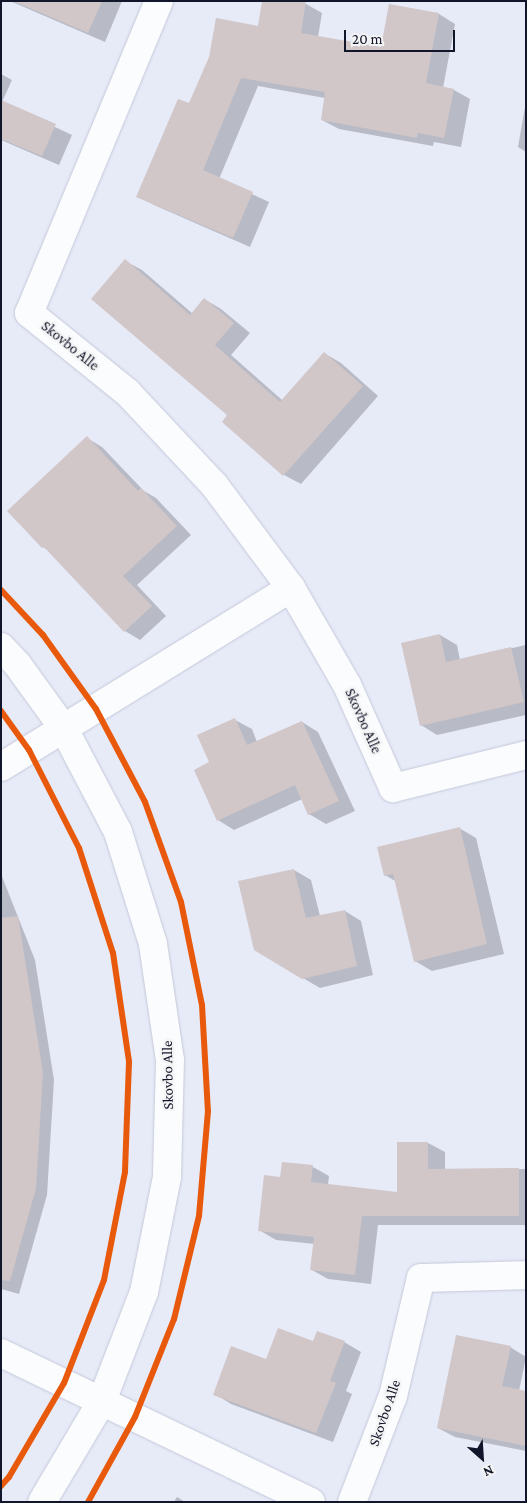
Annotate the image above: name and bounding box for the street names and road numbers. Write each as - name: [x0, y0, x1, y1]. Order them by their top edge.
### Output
- street label: Skovbo Alle: [37, 317, 103, 375]
- street label: Skovbo Alle: [341, 686, 385, 756]
- street label: Skovbo Alle: [158, 1040, 178, 1110]
- street label: Skovbo Alle: [365, 1377, 405, 1449]

